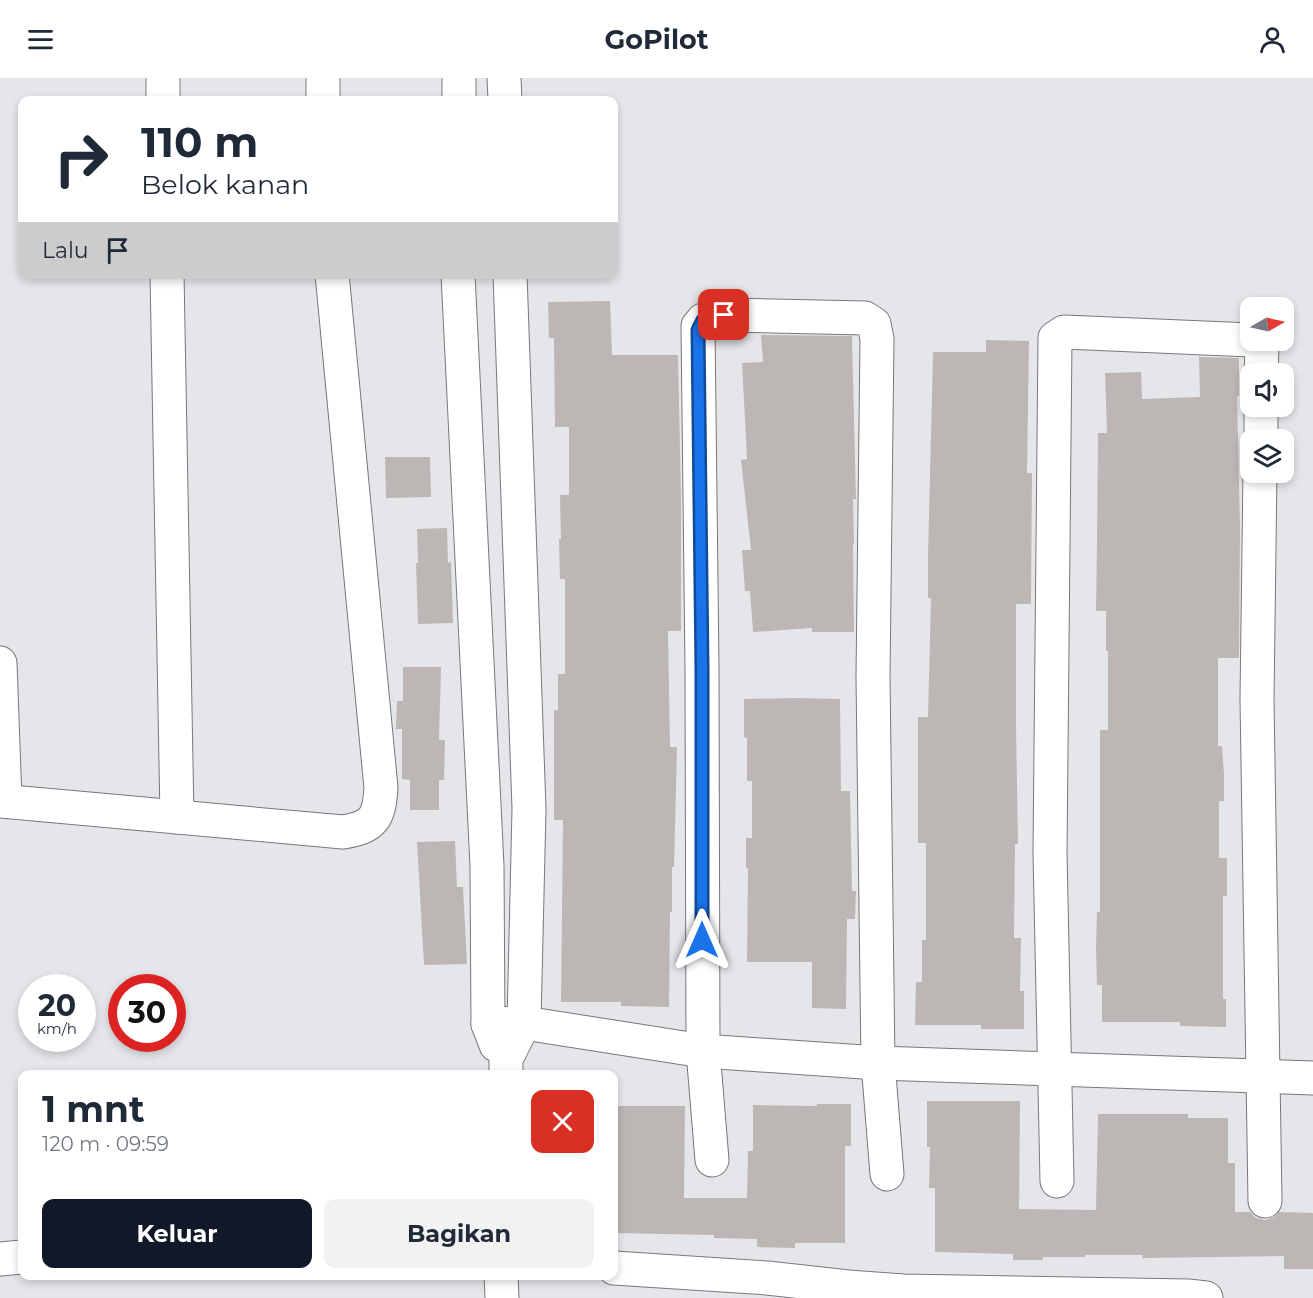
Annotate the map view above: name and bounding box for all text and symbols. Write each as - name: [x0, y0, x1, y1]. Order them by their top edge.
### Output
- icon: menu: [24, 23, 57, 56]
- text: GoPilot: [605, 23, 708, 56]
- icon: person: [1256, 23, 1289, 56]
- text: 110 m: [141, 116, 258, 168]
- icon: right: [42, 120, 120, 198]
- text: Belok kanan: [141, 168, 309, 201]
- icon: arrive: [101, 234, 134, 267]
- text: Lalu: [42, 237, 89, 264]
- pin: [698, 289, 749, 340]
- north arrow: [1240, 297, 1294, 351]
- map controls: [1240, 297, 1294, 483]
- icon: arrive: [707, 298, 740, 331]
- button: sound: [1240, 363, 1294, 417]
- button: layers: [1240, 429, 1294, 483]
- position arrow: [670, 908, 734, 972]
- speed limit sign: 30: [108, 974, 186, 1052]
- text: 20: [38, 987, 76, 1024]
- text: km/h: [37, 1019, 77, 1038]
- text: 1 mnt: [42, 1087, 145, 1131]
- button: close: [531, 1090, 594, 1153]
- text: 120 m · 09:59: [42, 1132, 169, 1156]
- button: Keluar: [42, 1199, 312, 1268]
- button: Bagikan: [324, 1199, 594, 1268]

